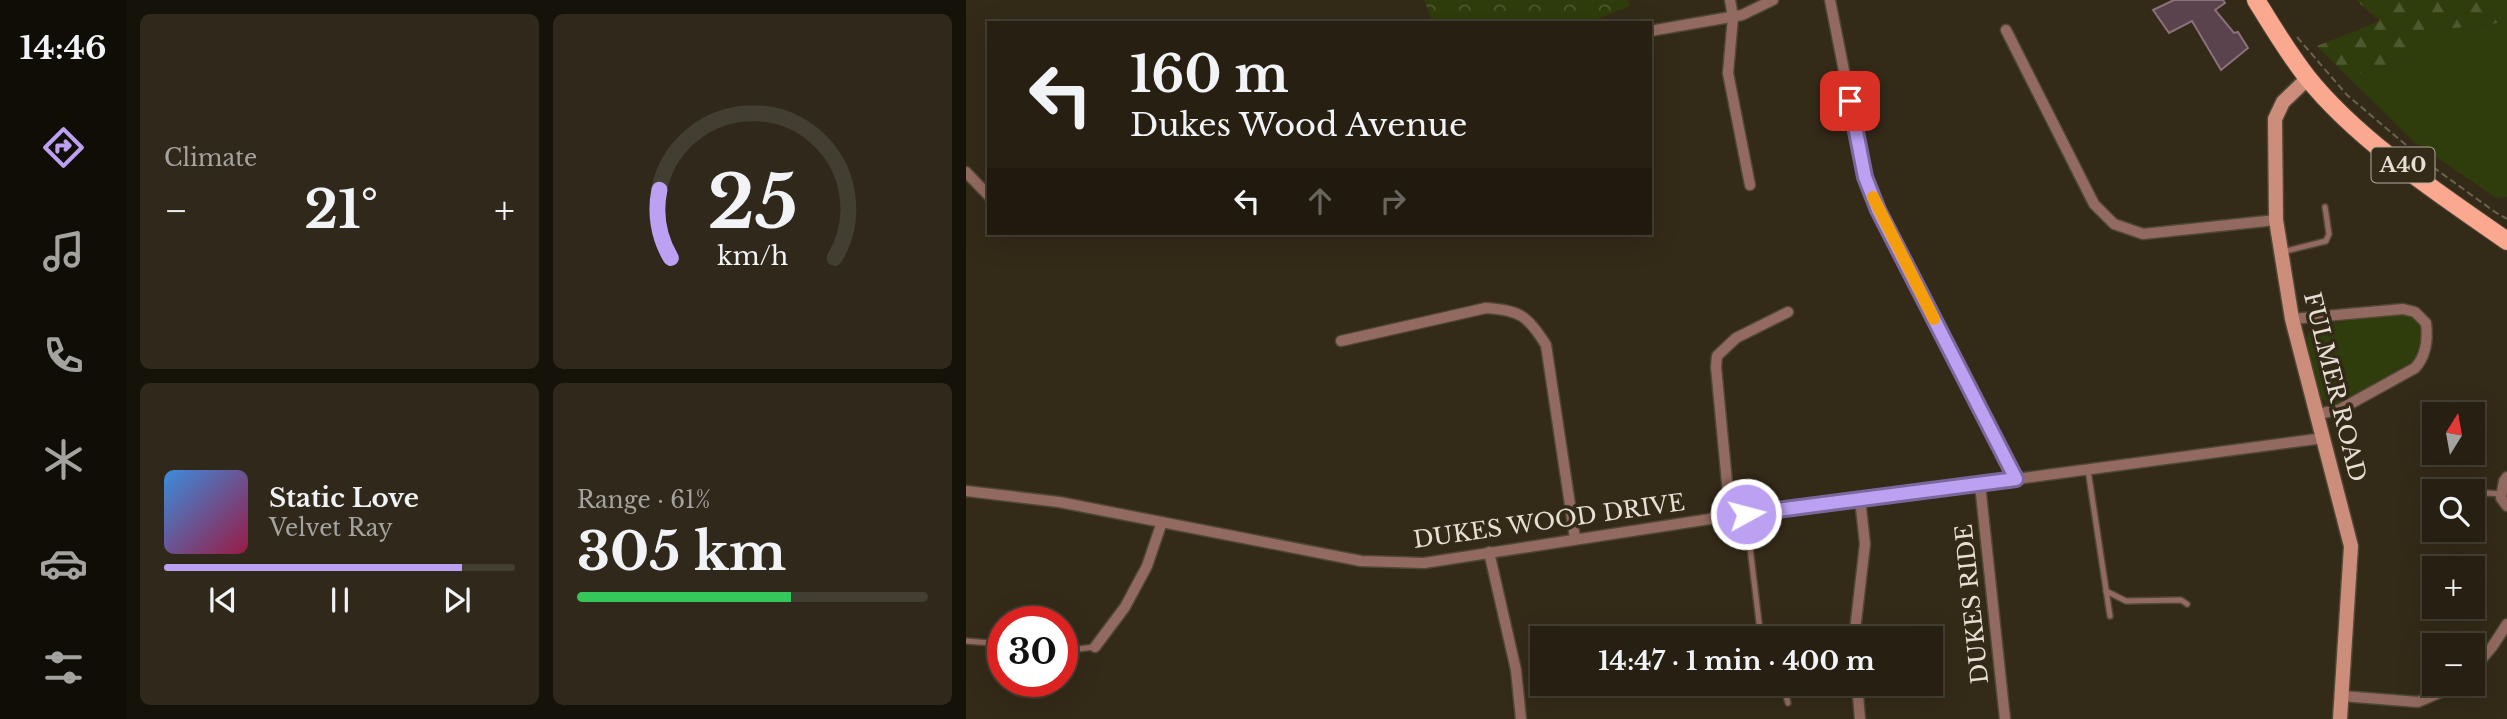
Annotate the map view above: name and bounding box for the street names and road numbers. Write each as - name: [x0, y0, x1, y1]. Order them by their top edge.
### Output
- road number: A40: [2372, 148, 2434, 182]
- street label: FULMER ROAD: [2298, 289, 2372, 485]
- street label: DUKES WOOD DRIVE: [1411, 488, 1687, 554]
- street label: DUKES RIDE: [1950, 523, 1994, 685]

